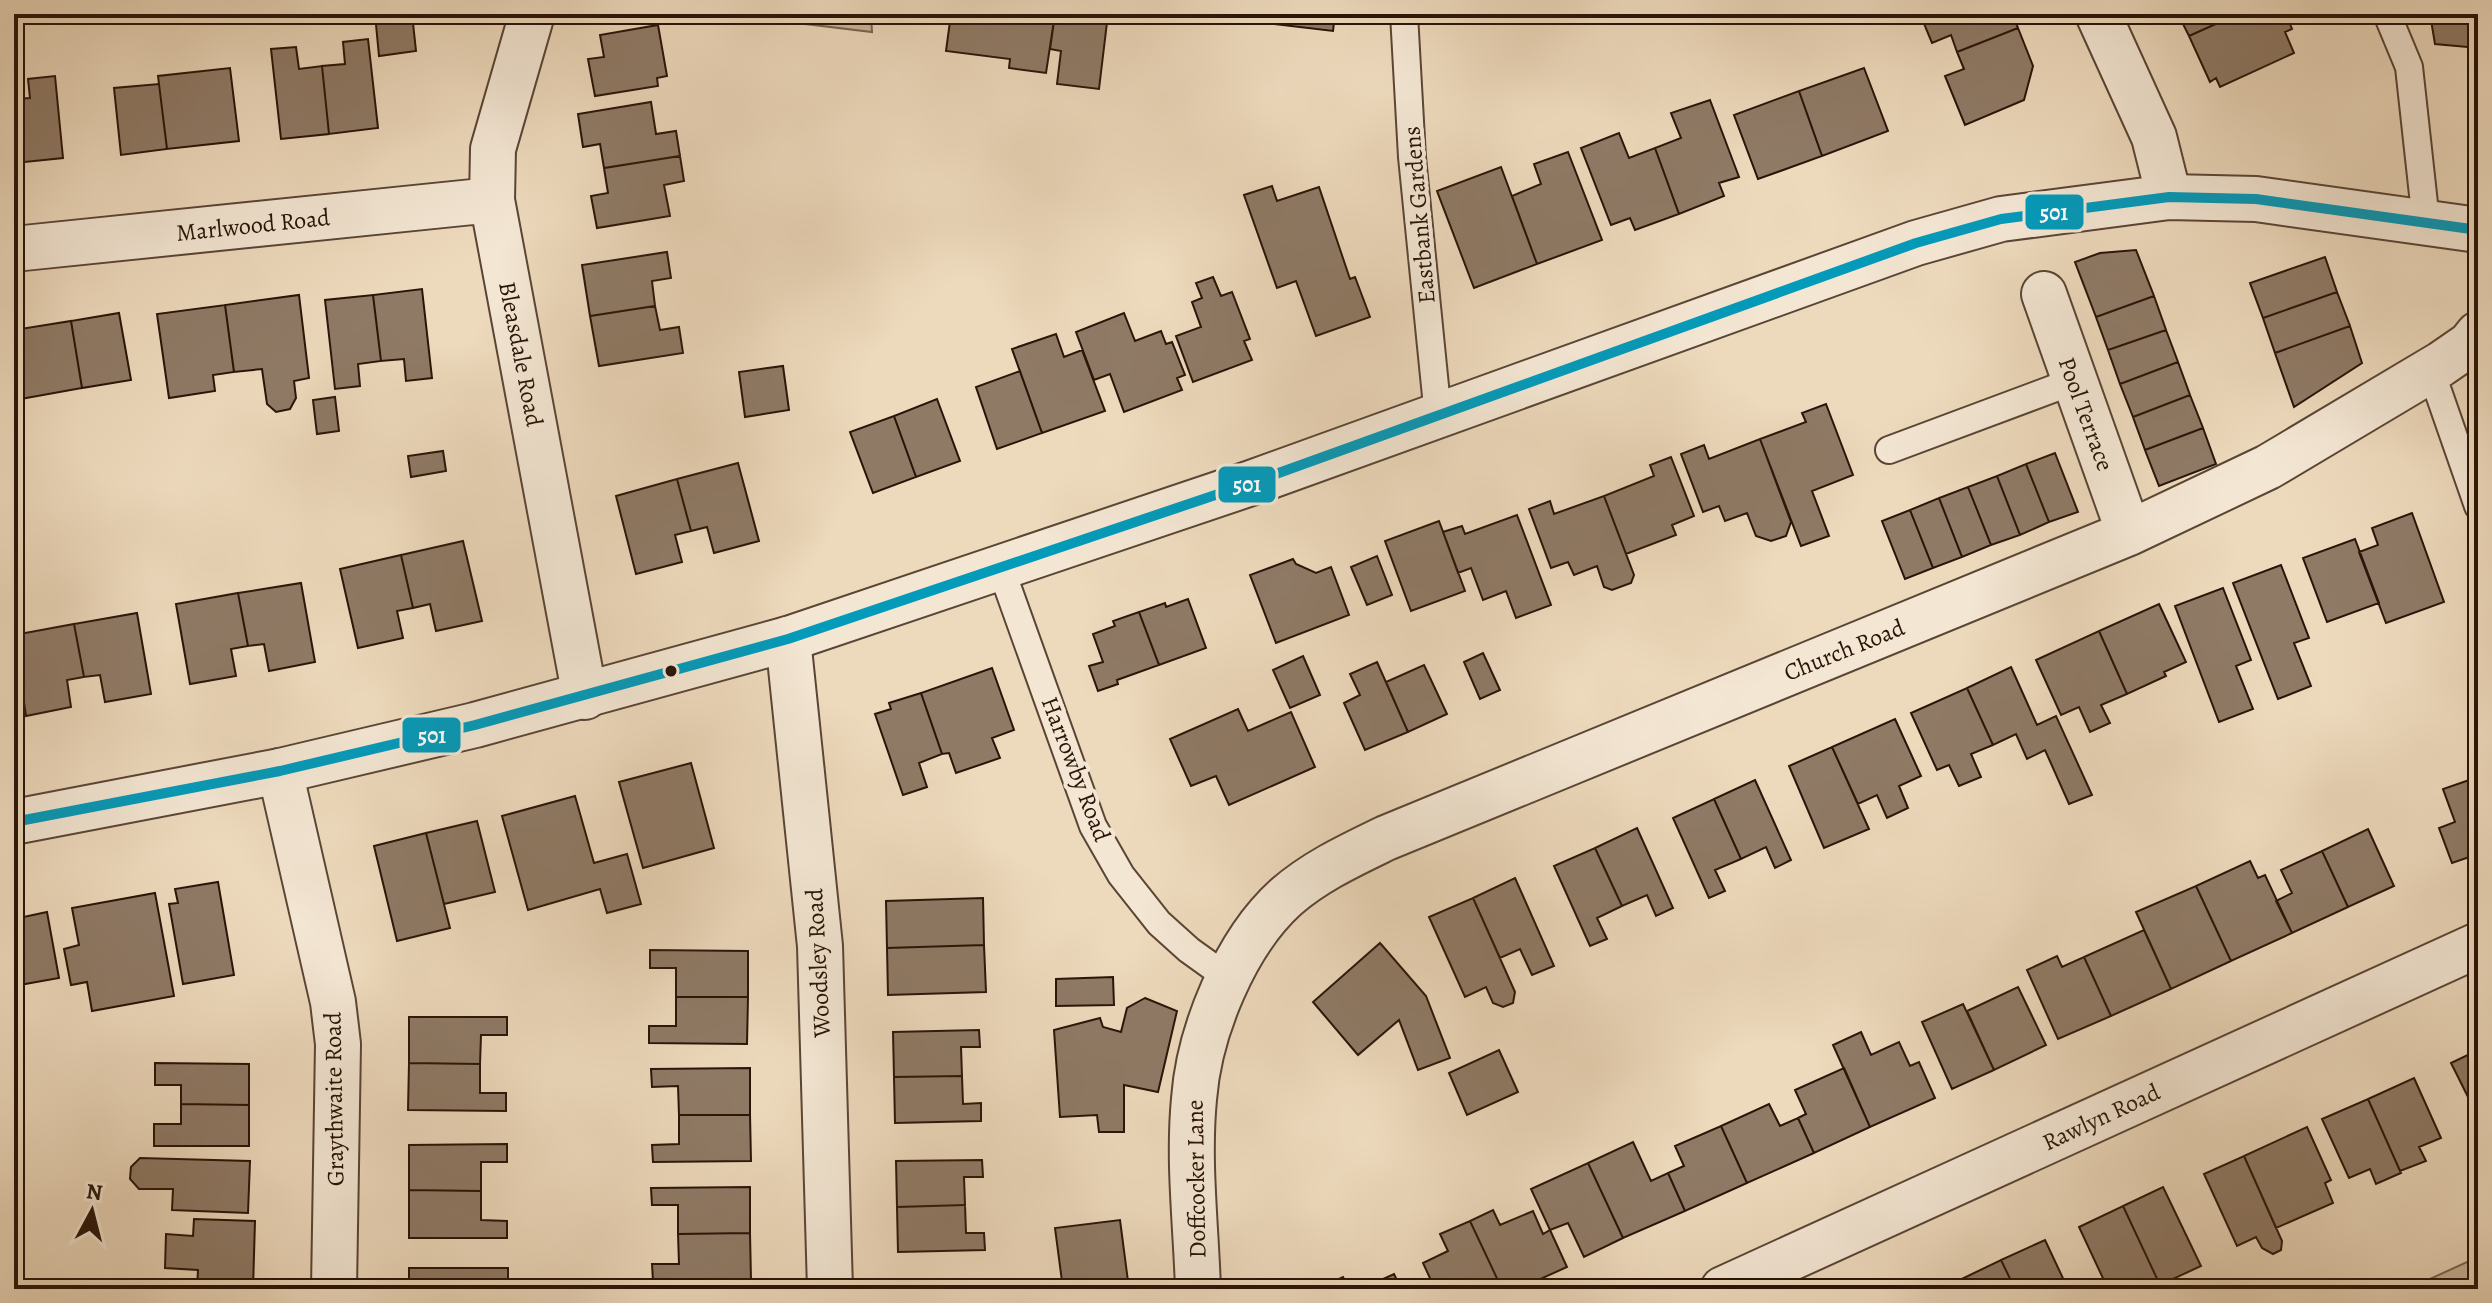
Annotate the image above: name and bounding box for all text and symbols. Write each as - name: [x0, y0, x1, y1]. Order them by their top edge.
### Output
- street label: Eastbank Gardens: [1395, 125, 1443, 305]
- line badge: 501: [2024, 193, 2085, 231]
- text: 501: [2040, 198, 2068, 228]
- street label: Marlwood Road: [175, 201, 332, 249]
- street label: Bleasdale Road: [491, 279, 551, 429]
- street label: Pool Terrace: [2051, 353, 2121, 475]
- line badge: 501: [1217, 465, 1277, 504]
- text: 501: [1233, 470, 1261, 500]
- street label: Church Road: [1779, 611, 1909, 689]
- unlabelled marker: [663, 663, 679, 679]
- street label: Harrowby Road: [1034, 692, 1118, 846]
- line badge: 501: [401, 716, 462, 754]
- text: 501: [418, 721, 446, 751]
- street label: Woodsley Road: [798, 888, 838, 1039]
- street label: Graythwaite Road: [316, 1012, 352, 1186]
- street label: Rawlyn Road: [2037, 1076, 2165, 1158]
- street label: Doffcocker Lane: [1179, 1099, 1213, 1259]
- north arrow: [52, 1171, 132, 1251]
- text: N: [85, 1176, 104, 1208]

